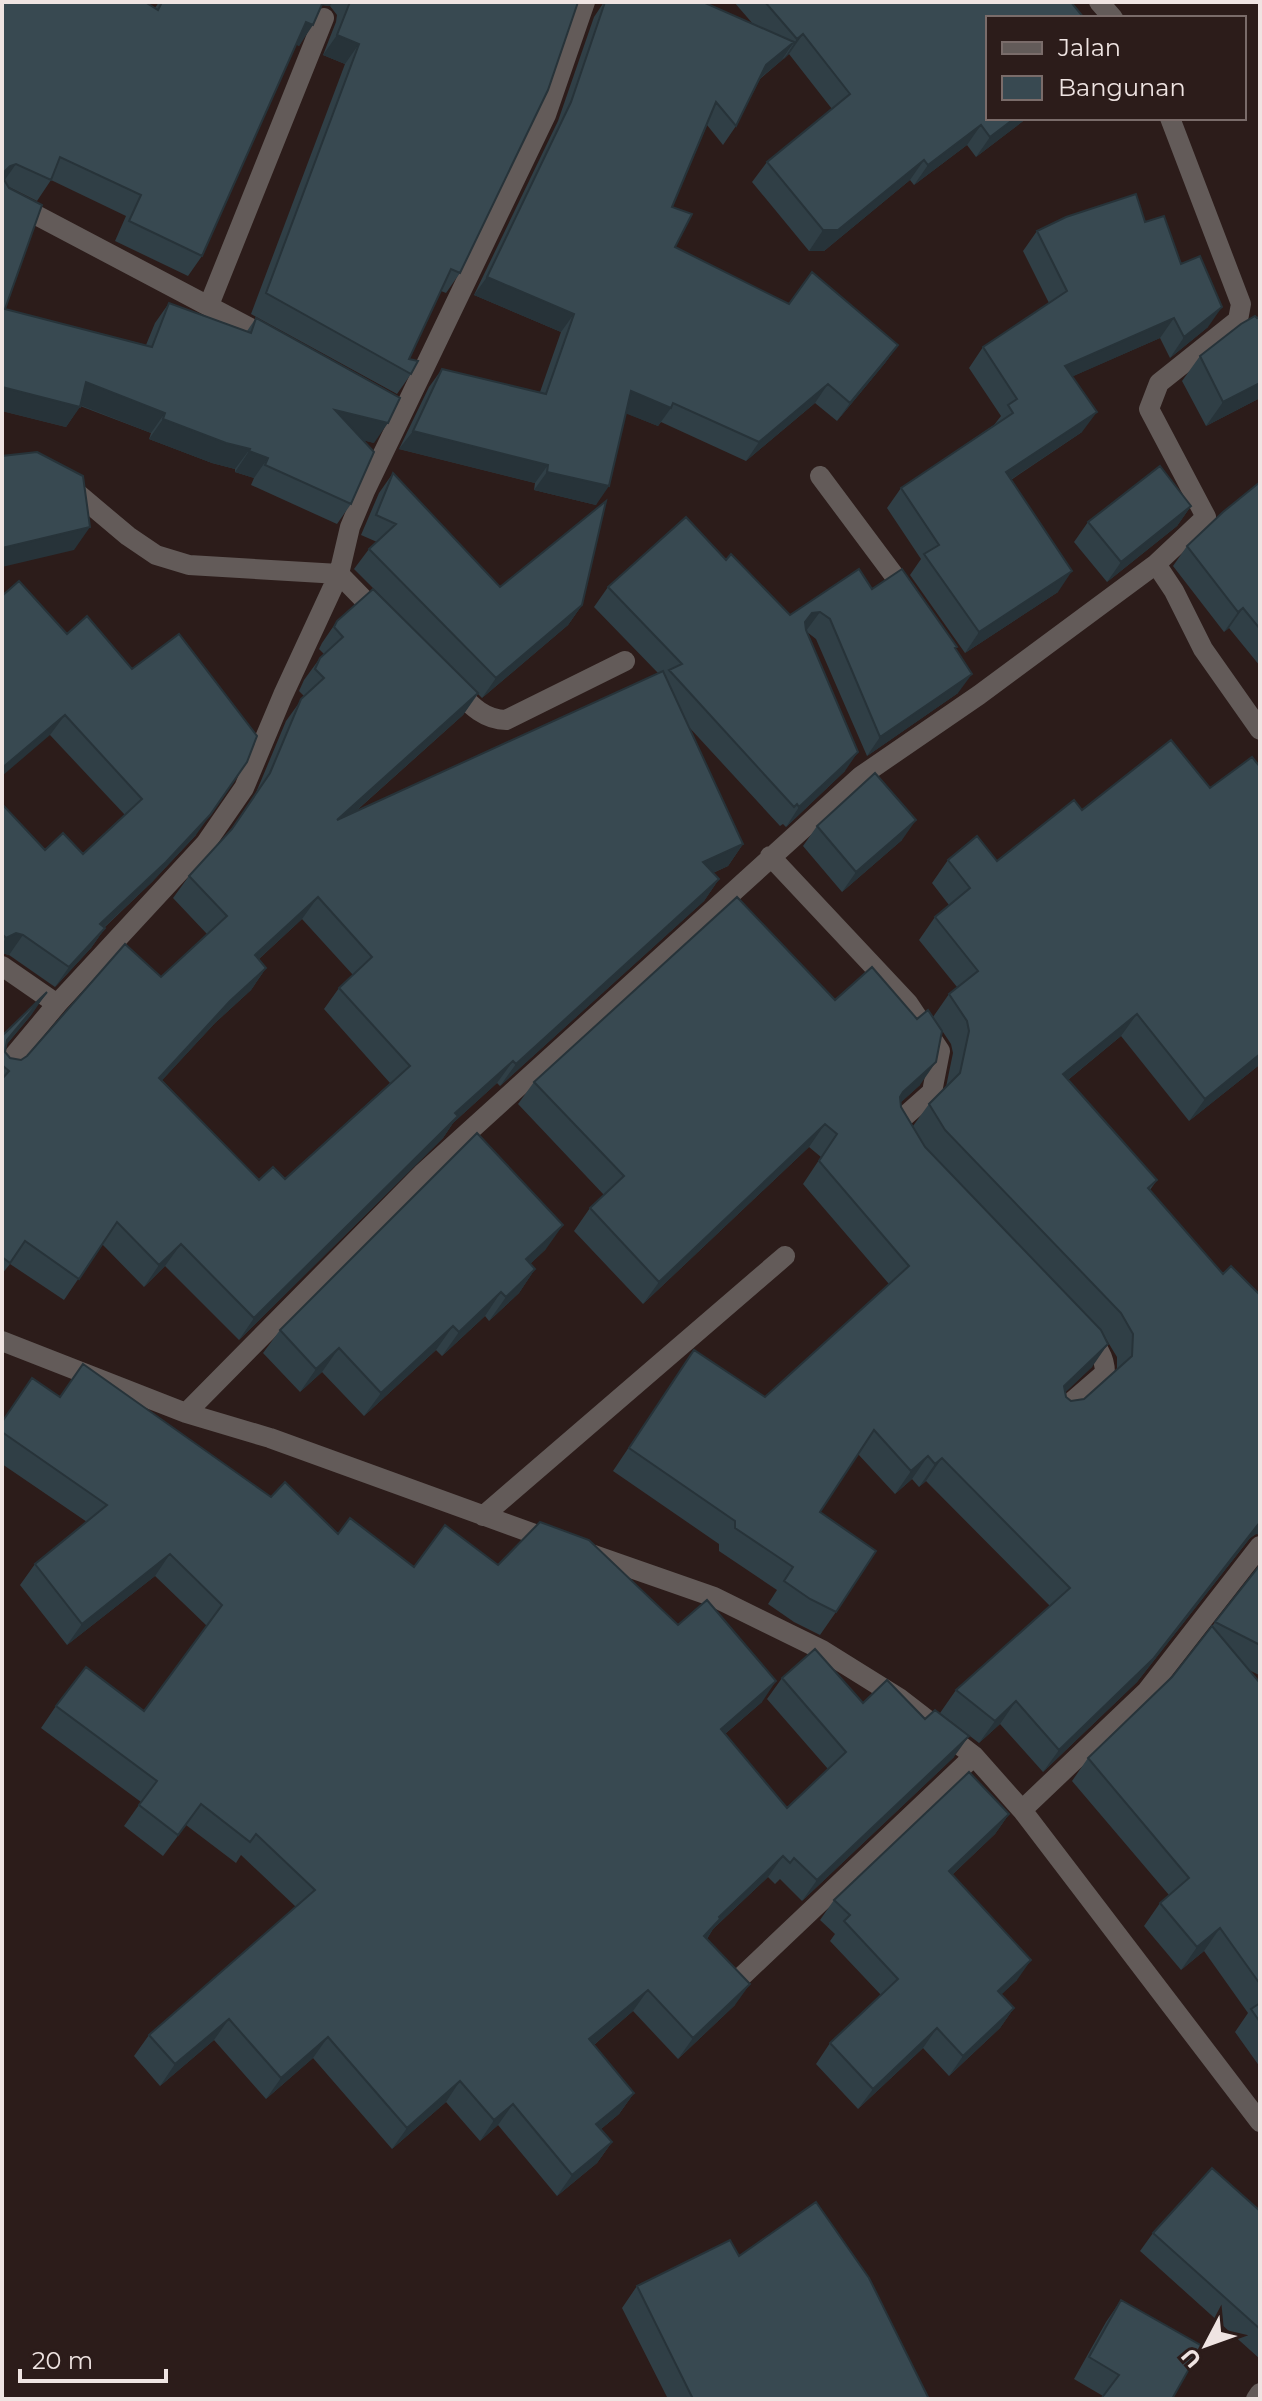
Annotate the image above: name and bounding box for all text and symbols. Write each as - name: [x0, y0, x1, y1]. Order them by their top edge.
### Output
- legend: [986, 16, 1246, 120]
- text: Jalan: [1057, 33, 1121, 62]
- text: Bangunan: [1058, 73, 1186, 102]
- north arrow: [1166, 2305, 1246, 2385]
- scale bar: [20, 2333, 166, 2383]
- text: U: [1175, 2342, 1207, 2373]
- text: 20 m: [32, 2346, 93, 2375]

